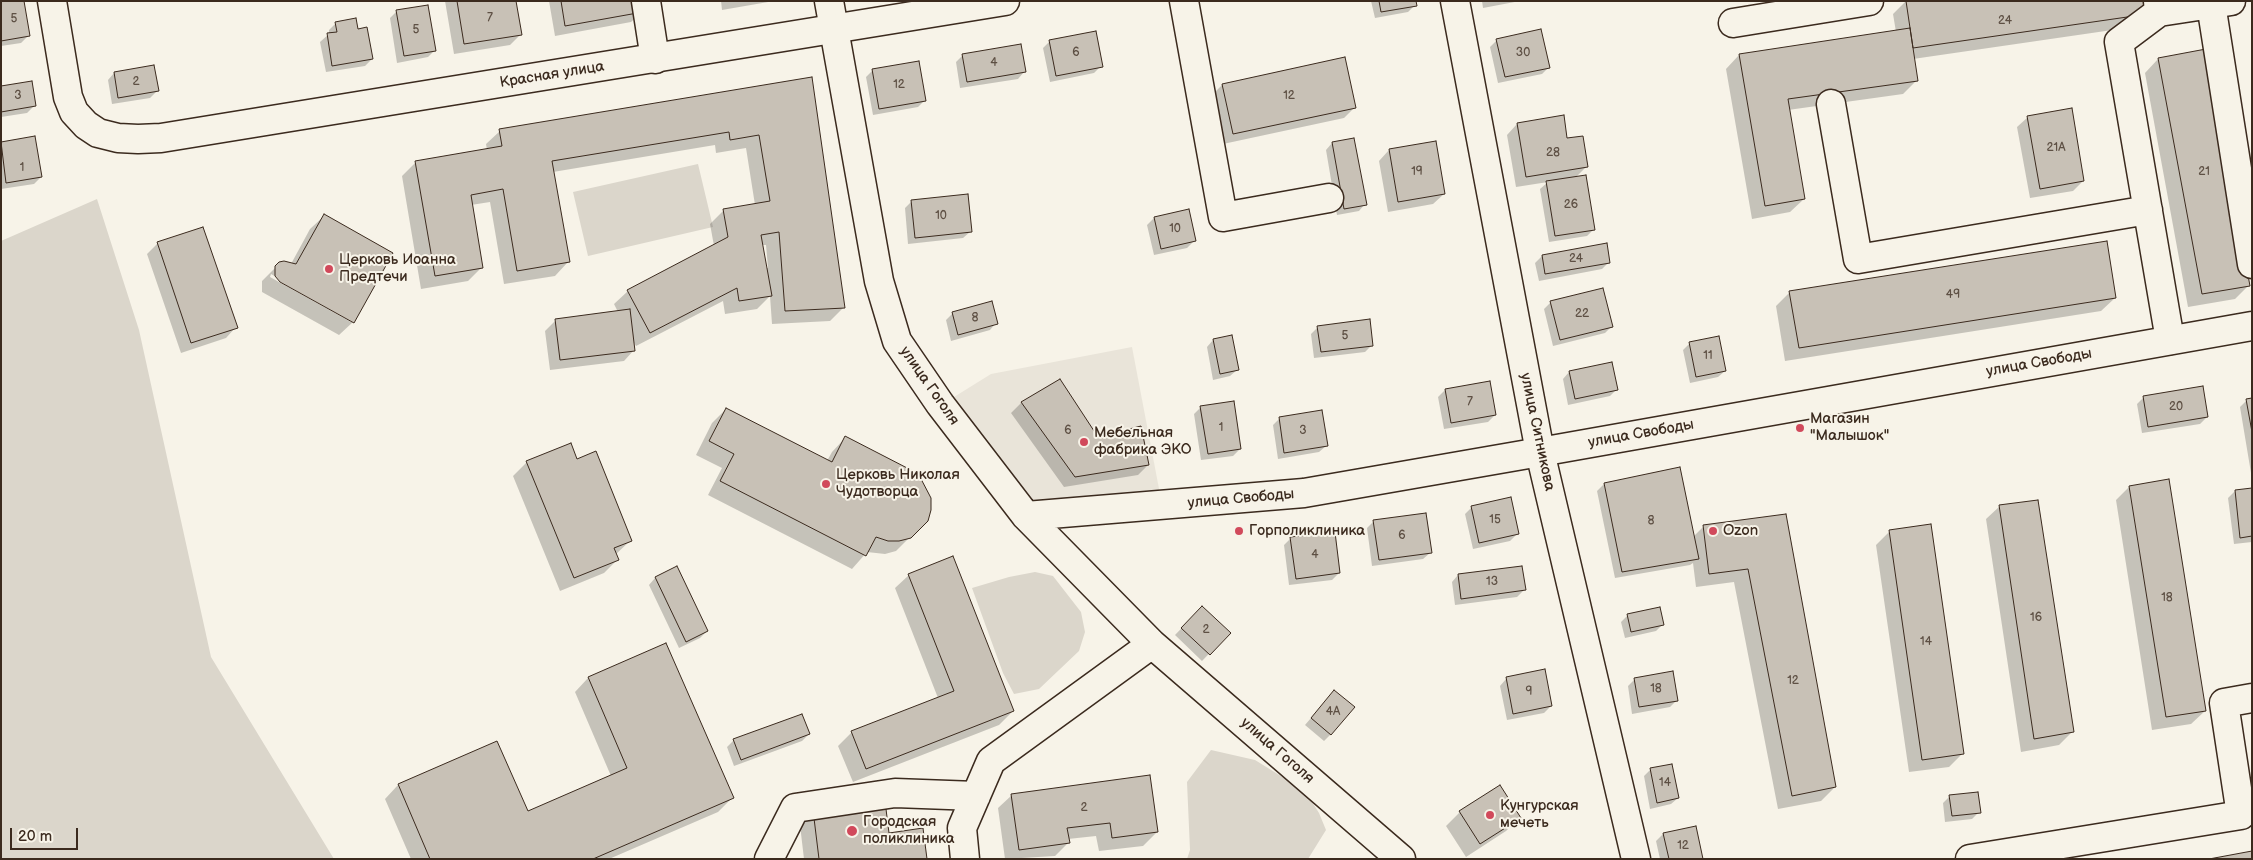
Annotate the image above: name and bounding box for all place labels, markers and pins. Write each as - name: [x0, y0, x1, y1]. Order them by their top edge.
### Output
- place label: Церковь Иоанна Предтечи: [339, 251, 456, 286]
- marker: Церковь Иоанна Предтечи: [323, 263, 335, 275]
- place label: Магазин "Малышок": [1810, 410, 1889, 445]
- marker: Магазин "Малышок": [1794, 422, 1806, 434]
- place label: Мебельная фабрика ЭКО: [1094, 424, 1191, 459]
- marker: Мебельная фабрика ЭКО: [1078, 436, 1090, 448]
- place label: Церковь Николая Чудотворца: [836, 466, 960, 501]
- marker: Церковь Николая Чудотворца: [820, 478, 832, 490]
- place label: Горполиклиника: [1249, 522, 1365, 540]
- place label: Ozon: [1723, 522, 1758, 540]
- marker: Горполиклиника: [1233, 525, 1245, 537]
- marker: Ozon: [1707, 525, 1719, 537]
- place label: Кунгурская мечеть: [1500, 797, 1579, 832]
- marker: Кунгурская мечеть: [1484, 809, 1496, 821]
- place label: Городская поликлиника: [863, 813, 955, 848]
- marker: Городская поликлиника: [845, 824, 859, 838]

